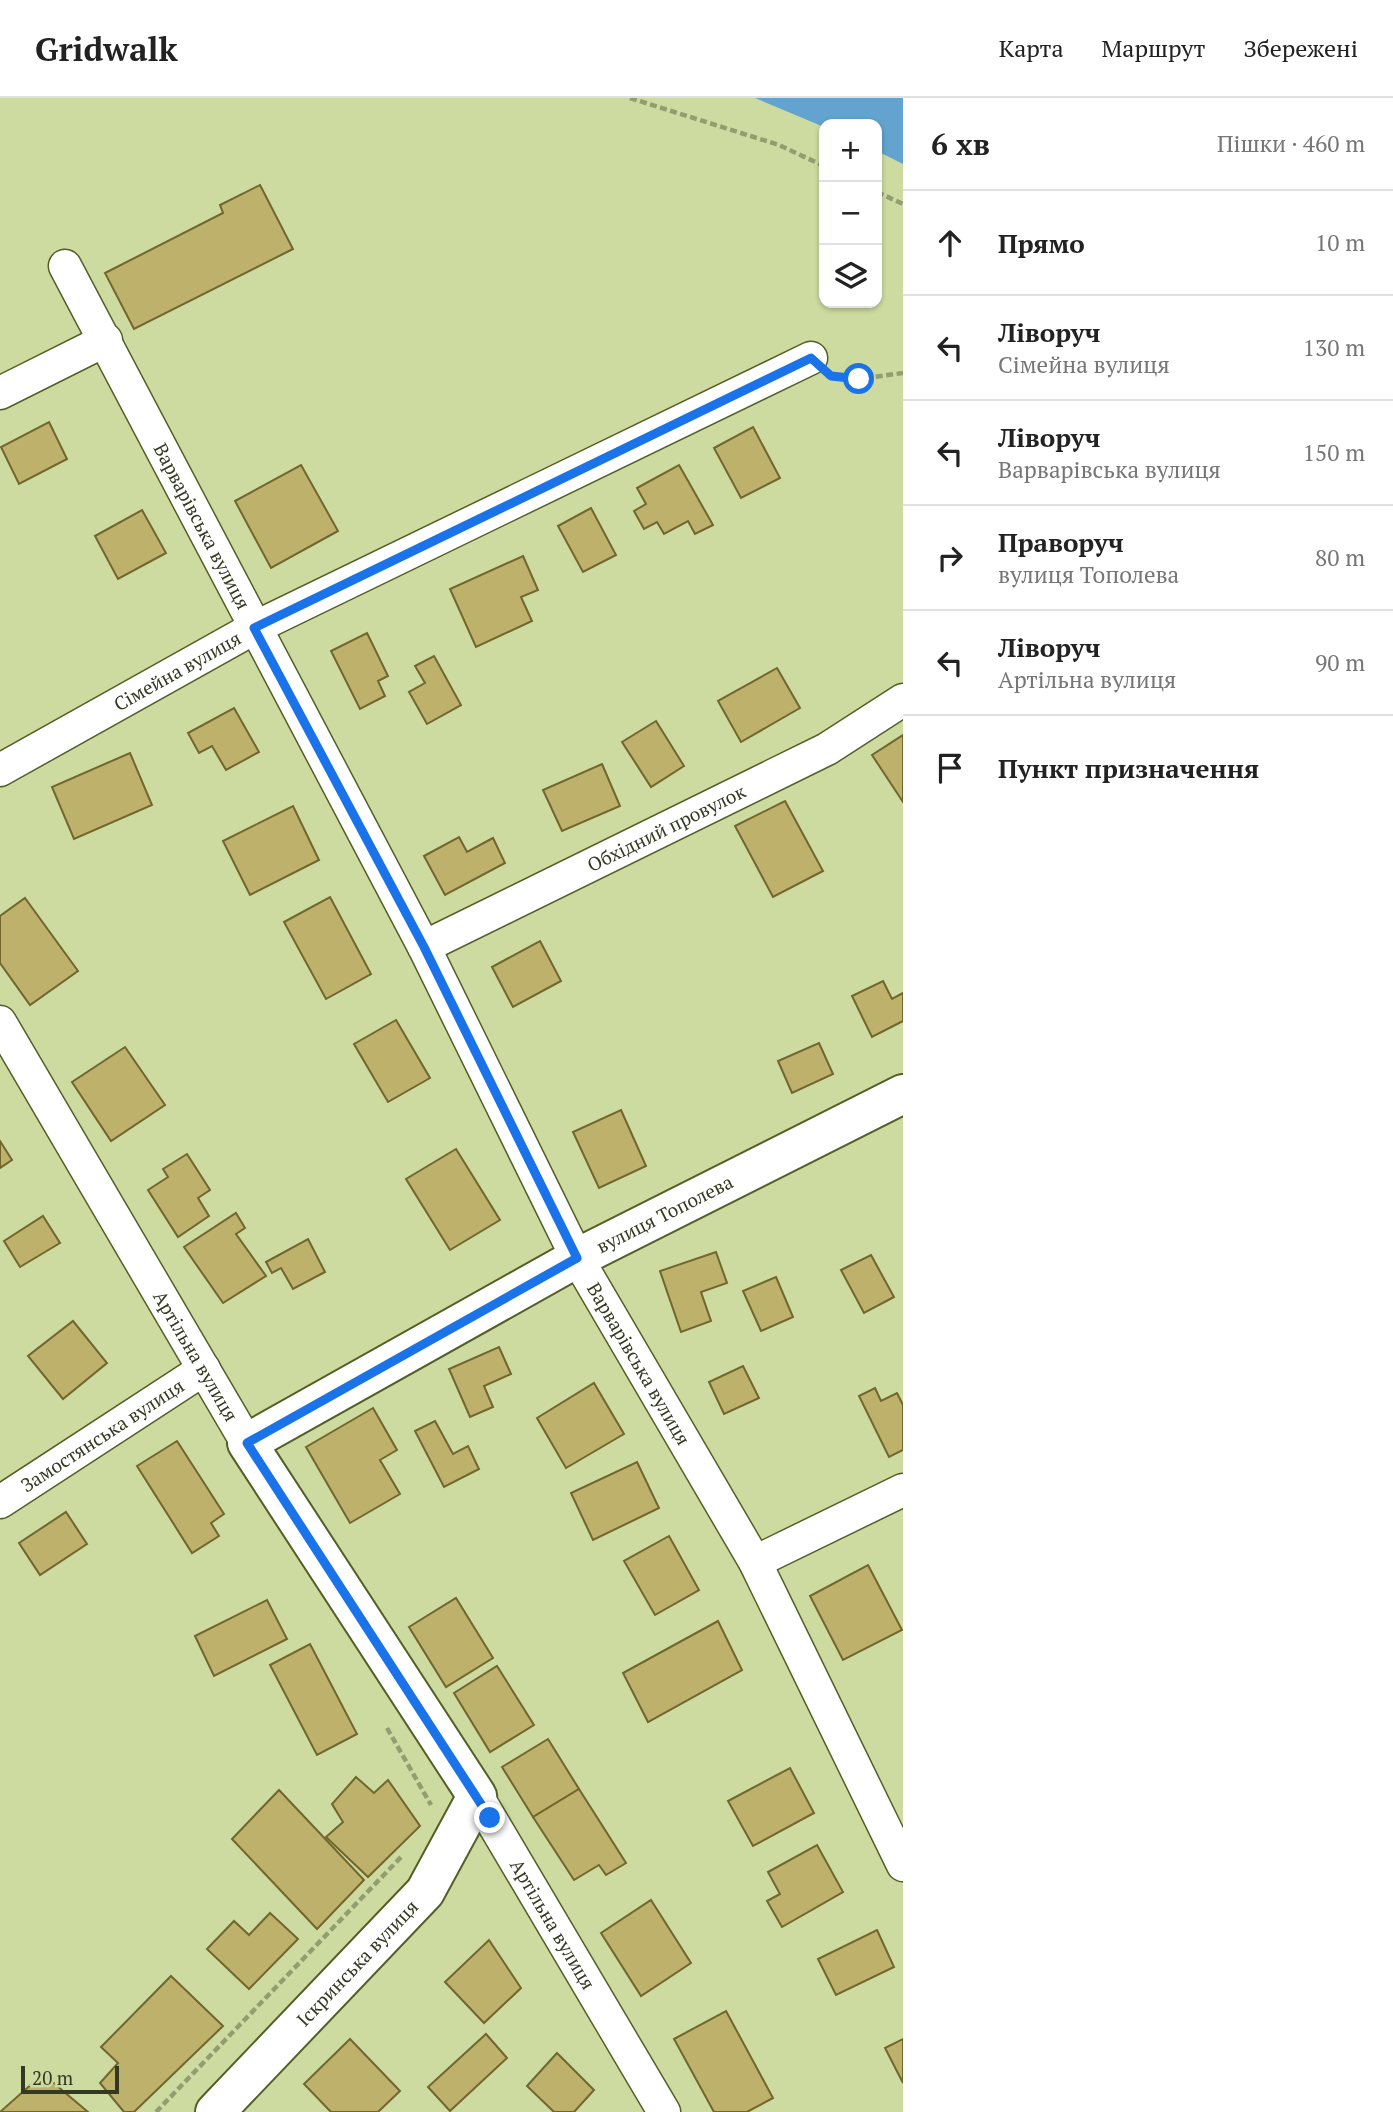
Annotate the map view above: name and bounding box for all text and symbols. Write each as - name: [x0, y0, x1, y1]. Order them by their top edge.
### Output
- text: Gridwalk: [35, 27, 178, 70]
- text: Карта: [999, 32, 1064, 64]
- text: Маршрут: [1102, 32, 1205, 64]
- text: Збережені: [1243, 32, 1358, 64]
- map controls: [819, 119, 882, 308]
- button: +: [819, 119, 882, 182]
- text: 6 хв: [931, 124, 990, 164]
- text: Пішки · 460 m: [1217, 128, 1365, 159]
- button: −: [819, 182, 882, 245]
- icon: ahead: [931, 224, 969, 262]
- text: Прямо: [998, 226, 1085, 260]
- text: 10 m: [1315, 227, 1365, 258]
- button: layers: [819, 245, 882, 308]
- text: Ліворуч: [998, 315, 1101, 349]
- icon: left: [931, 329, 969, 367]
- text: 130 m: [1303, 332, 1365, 363]
- text: Сімейна вулиця: [998, 349, 1170, 380]
- route start: [843, 363, 874, 394]
- text: Ліворуч: [998, 420, 1101, 454]
- icon: left: [931, 434, 969, 472]
- text: 150 m: [1303, 437, 1365, 468]
- street label: Варварівська вулиця: [149, 439, 257, 613]
- text: Варварівська вулиця: [998, 454, 1221, 485]
- text: Праворуч: [998, 525, 1124, 559]
- icon: right: [931, 539, 969, 577]
- text: 80 m: [1315, 542, 1365, 573]
- text: вулиця Тополева: [998, 559, 1179, 590]
- street label: Сімейна вулиця: [109, 625, 245, 716]
- text: Ліворуч: [998, 630, 1101, 664]
- icon: left: [931, 644, 969, 682]
- text: 90 m: [1315, 647, 1365, 678]
- text: Артільна вулиця: [998, 664, 1176, 695]
- icon: arrive: [931, 749, 969, 787]
- text: Пункт призначення: [998, 751, 1259, 785]
- street label: Обхідний провулок: [583, 778, 750, 877]
- street label: вулиця Тополева: [592, 1168, 737, 1258]
- street label: Варварівська вулиця: [582, 1278, 697, 1449]
- street label: Артільна вулиця: [148, 1286, 244, 1425]
- street label: Замостянська вулиця: [16, 1373, 188, 1497]
- route end: [474, 1802, 505, 1833]
- street label: Артільна вулиця: [505, 1854, 602, 1994]
- street label: Іскринська вулиця: [291, 1894, 423, 2031]
- scale bar: [21, 2063, 119, 2095]
- text: 20 m: [32, 2065, 73, 2090]

